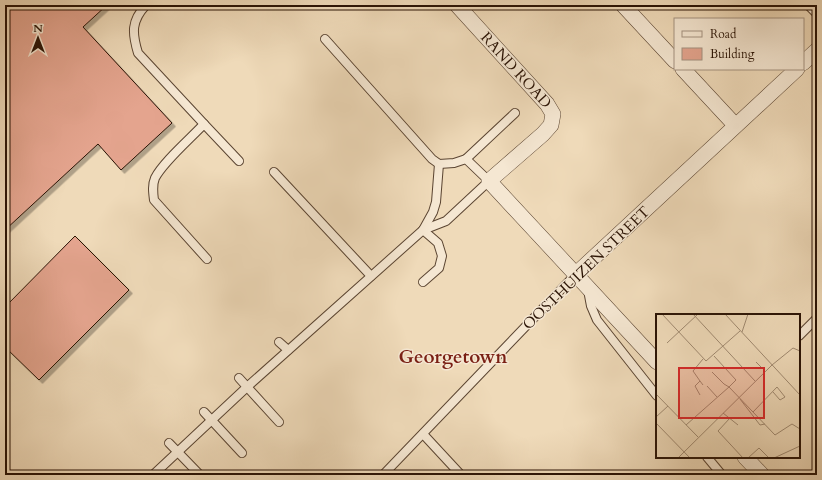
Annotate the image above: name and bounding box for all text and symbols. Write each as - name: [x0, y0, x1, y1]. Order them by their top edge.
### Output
- north arrow: [18, 18, 58, 58]
- legend: [674, 18, 804, 70]
- text: N: [33, 21, 43, 36]
- text: Road: [710, 26, 737, 42]
- street label: RAND ROAD: [476, 28, 556, 112]
- text: Building: [710, 46, 755, 62]
- street label: OOSTHUIZEN STREET: [518, 202, 654, 334]
- inset map: [656, 314, 800, 458]
- district label: Georgetown: [399, 344, 508, 370]

